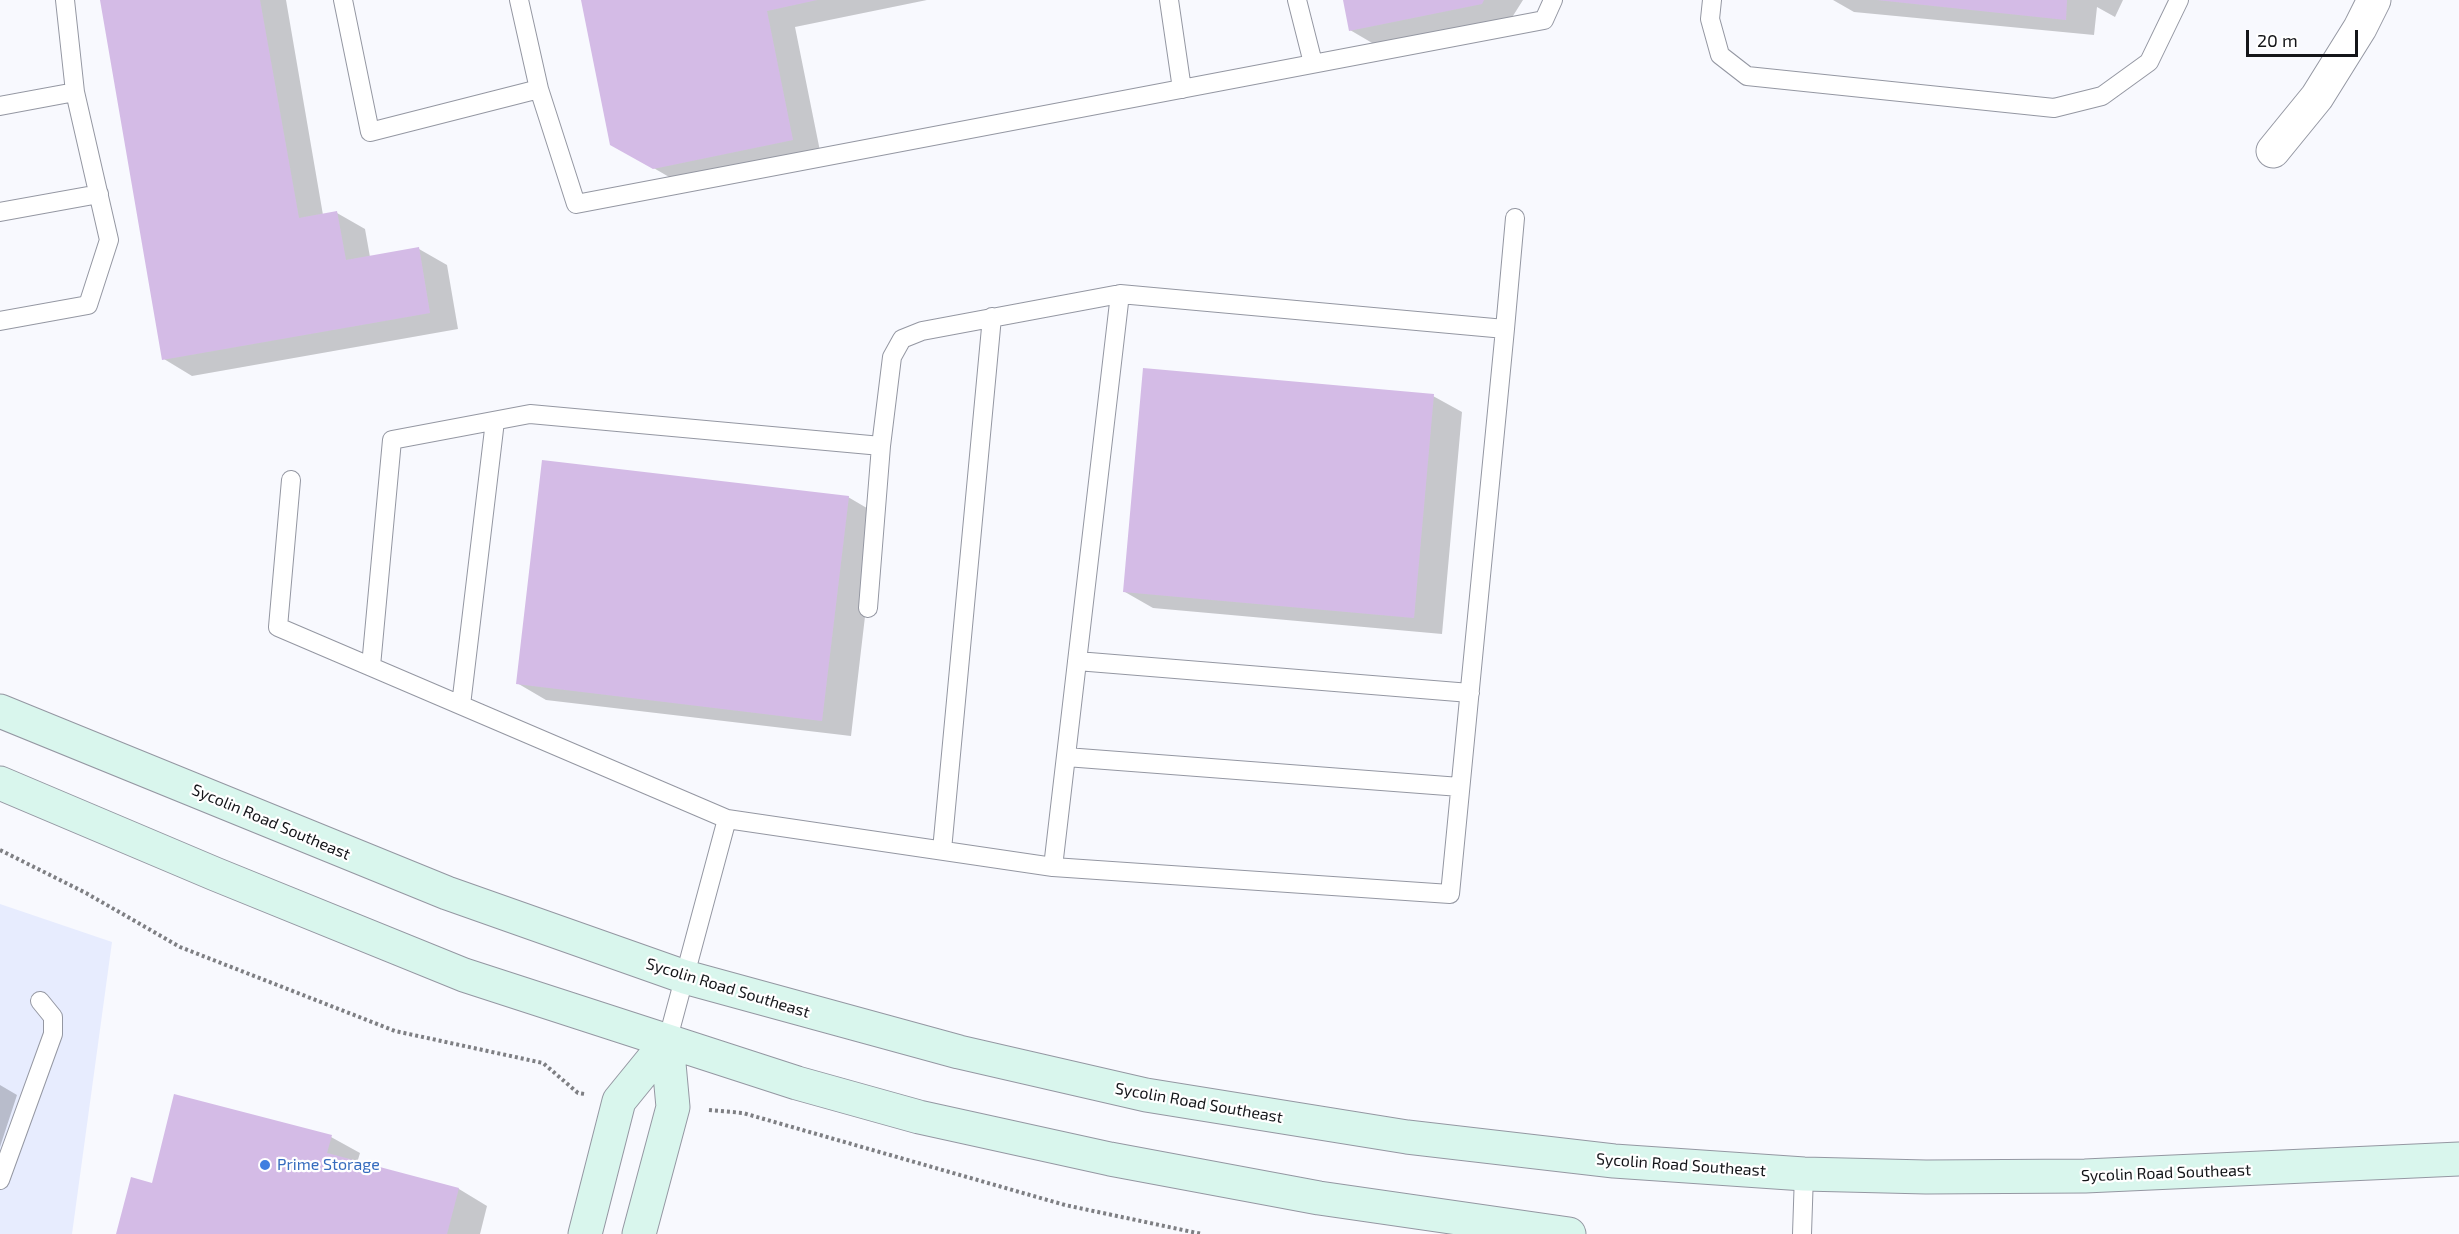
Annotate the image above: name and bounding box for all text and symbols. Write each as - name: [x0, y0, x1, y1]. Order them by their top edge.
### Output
- scale bar: [2249, 18, 2362, 56]
- text: 20 m: [2257, 29, 2298, 51]
- street label: Sycolin Road Southeast: [189, 780, 353, 864]
- street label: Sycolin Road Southeast: [644, 954, 812, 1022]
- street label: Sycolin Road Southeast: [1114, 1079, 1284, 1127]
- street label: Sycolin Road Southeast: [1595, 1149, 1767, 1181]
- place label: Prime Storage: [277, 1155, 380, 1175]
- marker: Prime Storage: [258, 1158, 272, 1172]
- street label: Sycolin Road Southeast: [2081, 1160, 2251, 1186]

